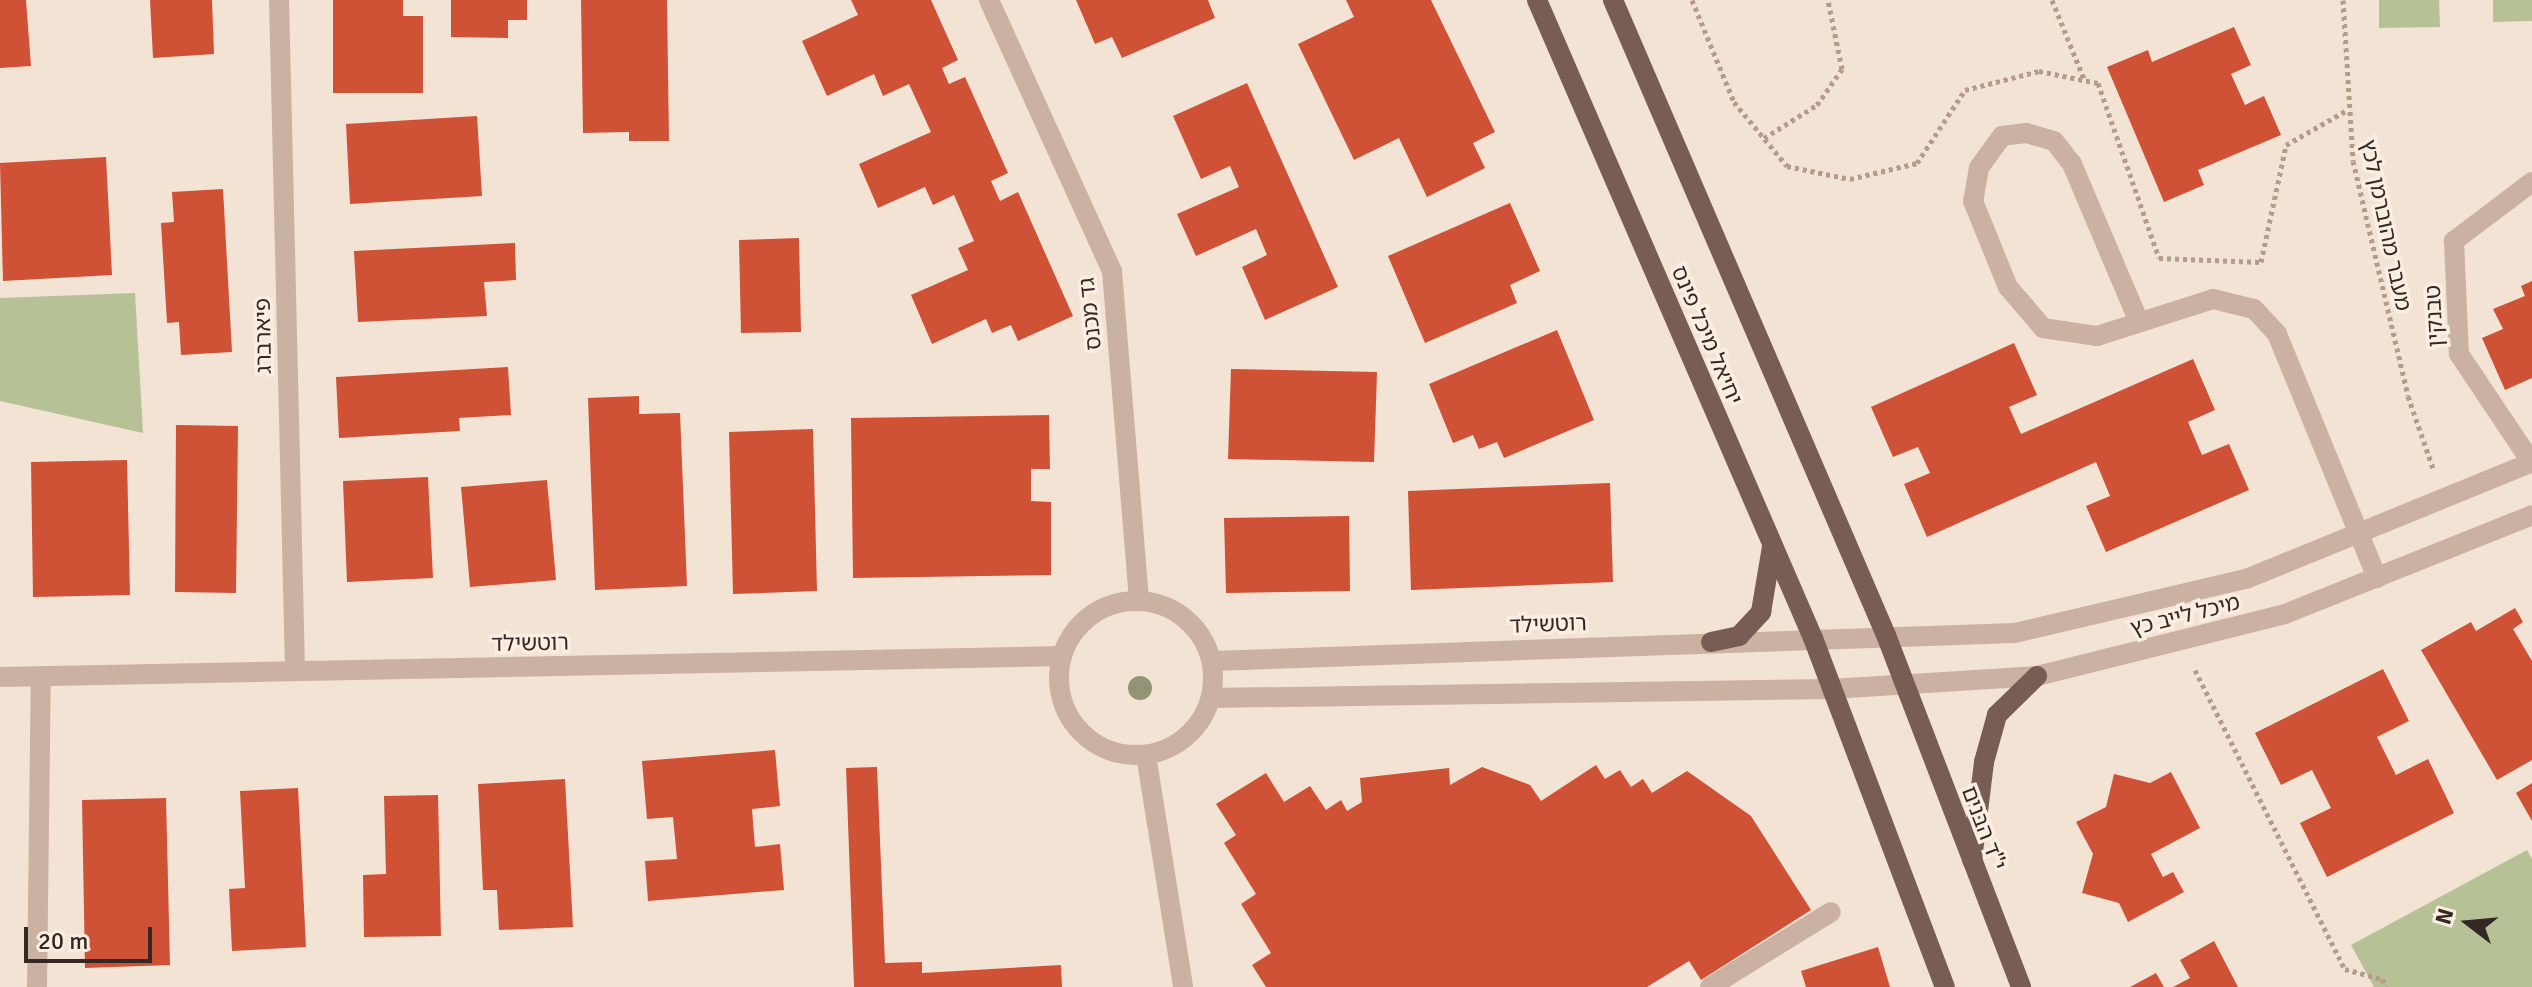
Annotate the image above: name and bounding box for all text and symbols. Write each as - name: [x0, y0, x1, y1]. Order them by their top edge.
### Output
- street label: מעבר מהוברמן לכץ: [2355, 137, 2417, 313]
- street label: יחיאל מיכל פינס: [1666, 262, 1748, 408]
- street label: גד מכנס: [1073, 276, 1107, 352]
- street label: טבנקין: [2419, 284, 2449, 348]
- street label: פיארברג: [249, 298, 277, 374]
- street label: מיכל לייב כץ: [2127, 589, 2243, 641]
- street label: רוטשילד: [1509, 609, 1587, 639]
- street label: רוטשילד: [491, 629, 569, 657]
- street label: י''ד הבנים: [1956, 782, 2012, 874]
- north arrow: [2428, 883, 2508, 963]
- text: N: [2429, 905, 2460, 927]
- scale bar: [28, 911, 156, 961]
- text: 20 m: [38, 926, 88, 956]

